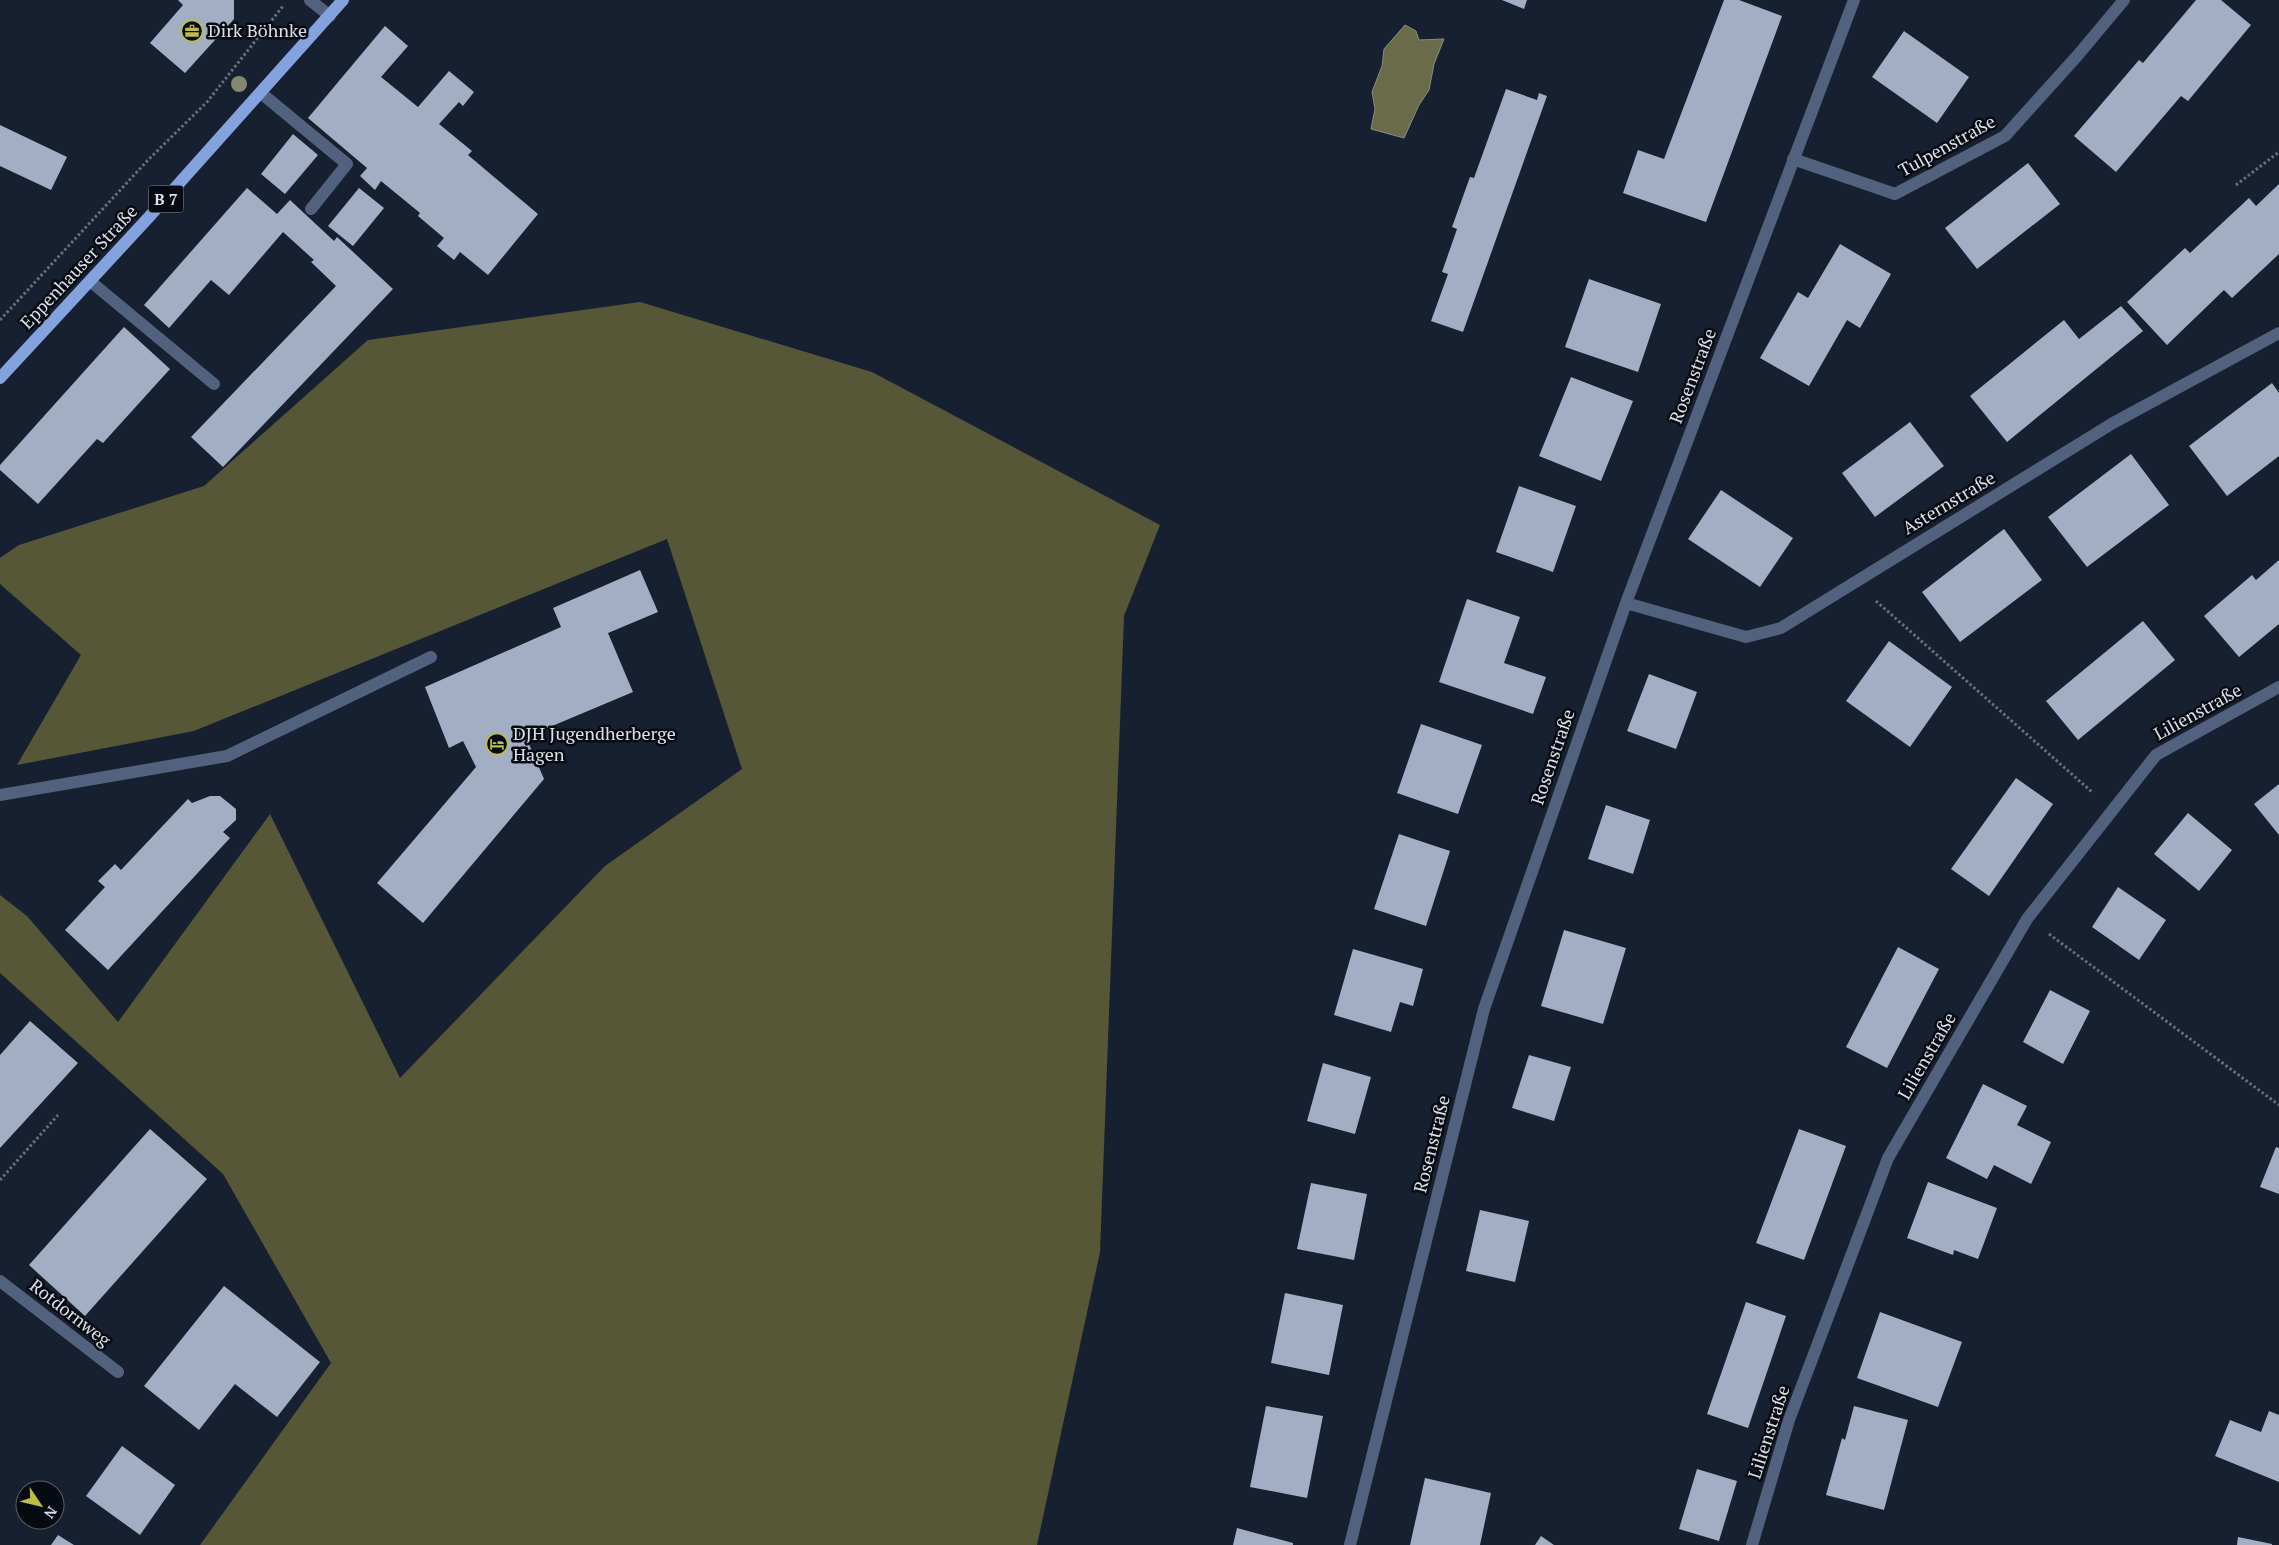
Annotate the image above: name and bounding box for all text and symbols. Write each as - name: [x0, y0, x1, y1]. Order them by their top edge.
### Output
- place label: Dirk Böhnke: [208, 18, 307, 42]
- office icon: Dirk Böhnke: [180, 19, 204, 43]
- street label: Tulpenstraße: [1894, 109, 1999, 182]
- road number: B 7: [148, 185, 184, 212]
- street label: Eppenhauser Straße: [14, 199, 142, 334]
- street label: Rosenstraße: [1663, 325, 1721, 426]
- street label: Asternstraße: [1898, 465, 1999, 539]
- street label: Lilienstraße: [2149, 677, 2246, 745]
- street label: Rosenstraße: [1524, 706, 1580, 808]
- place label: DJH Jugendherberge Hagen: [513, 721, 676, 766]
- hotel icon: DJH Jugendherberge Hagen: [485, 732, 509, 756]
- street label: Lilienstraße: [1892, 1008, 1961, 1103]
- street label: Rosenstraße: [1407, 1093, 1455, 1195]
- street label: Rotdornweg: [25, 1273, 116, 1352]
- street label: Lilienstraße: [1742, 1382, 1794, 1481]
- north arrow: [15, 1480, 65, 1530]
- text: N: [40, 1503, 62, 1523]

